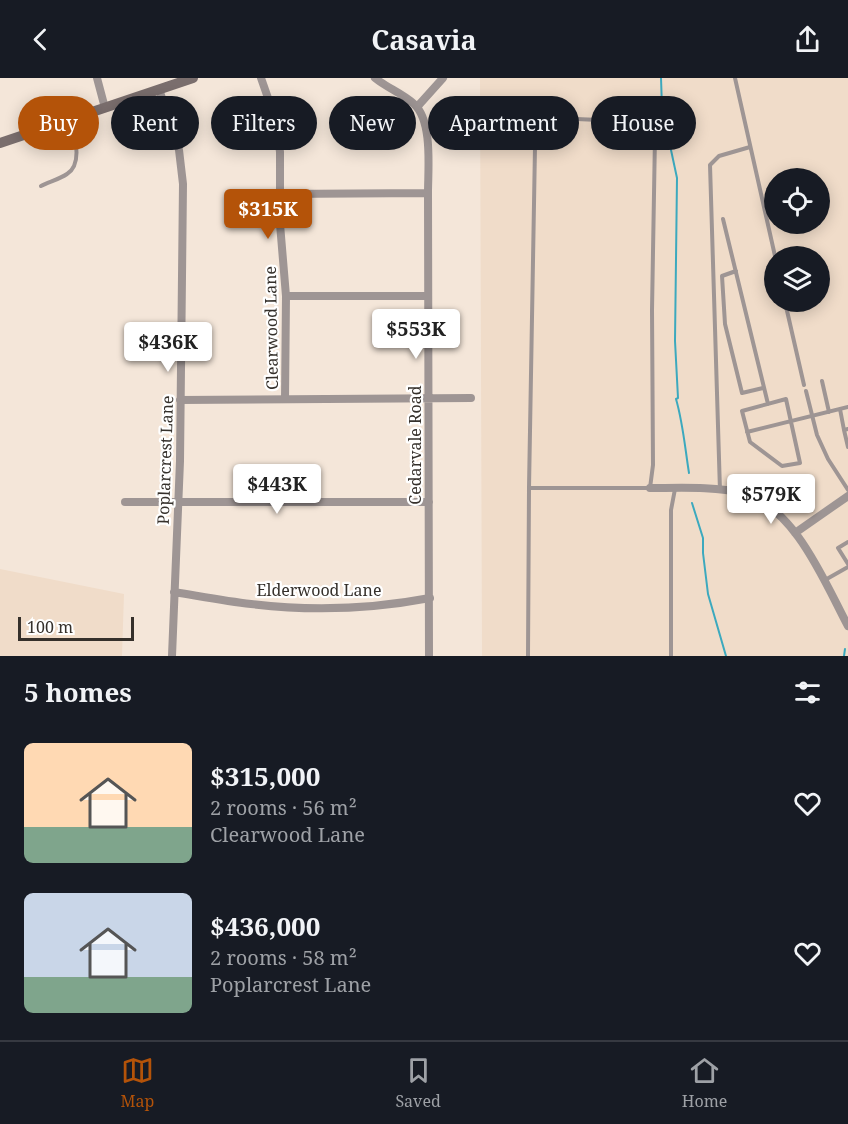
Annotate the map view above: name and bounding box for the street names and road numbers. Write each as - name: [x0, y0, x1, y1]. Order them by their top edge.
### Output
- street label: Clearwood Lane: [259, 266, 283, 390]
- street label: Cedarvale Road: [404, 385, 426, 505]
- street label: Poplarcrest Lane: [152, 395, 178, 525]
- street label: Elderwood Lane: [257, 579, 381, 601]

